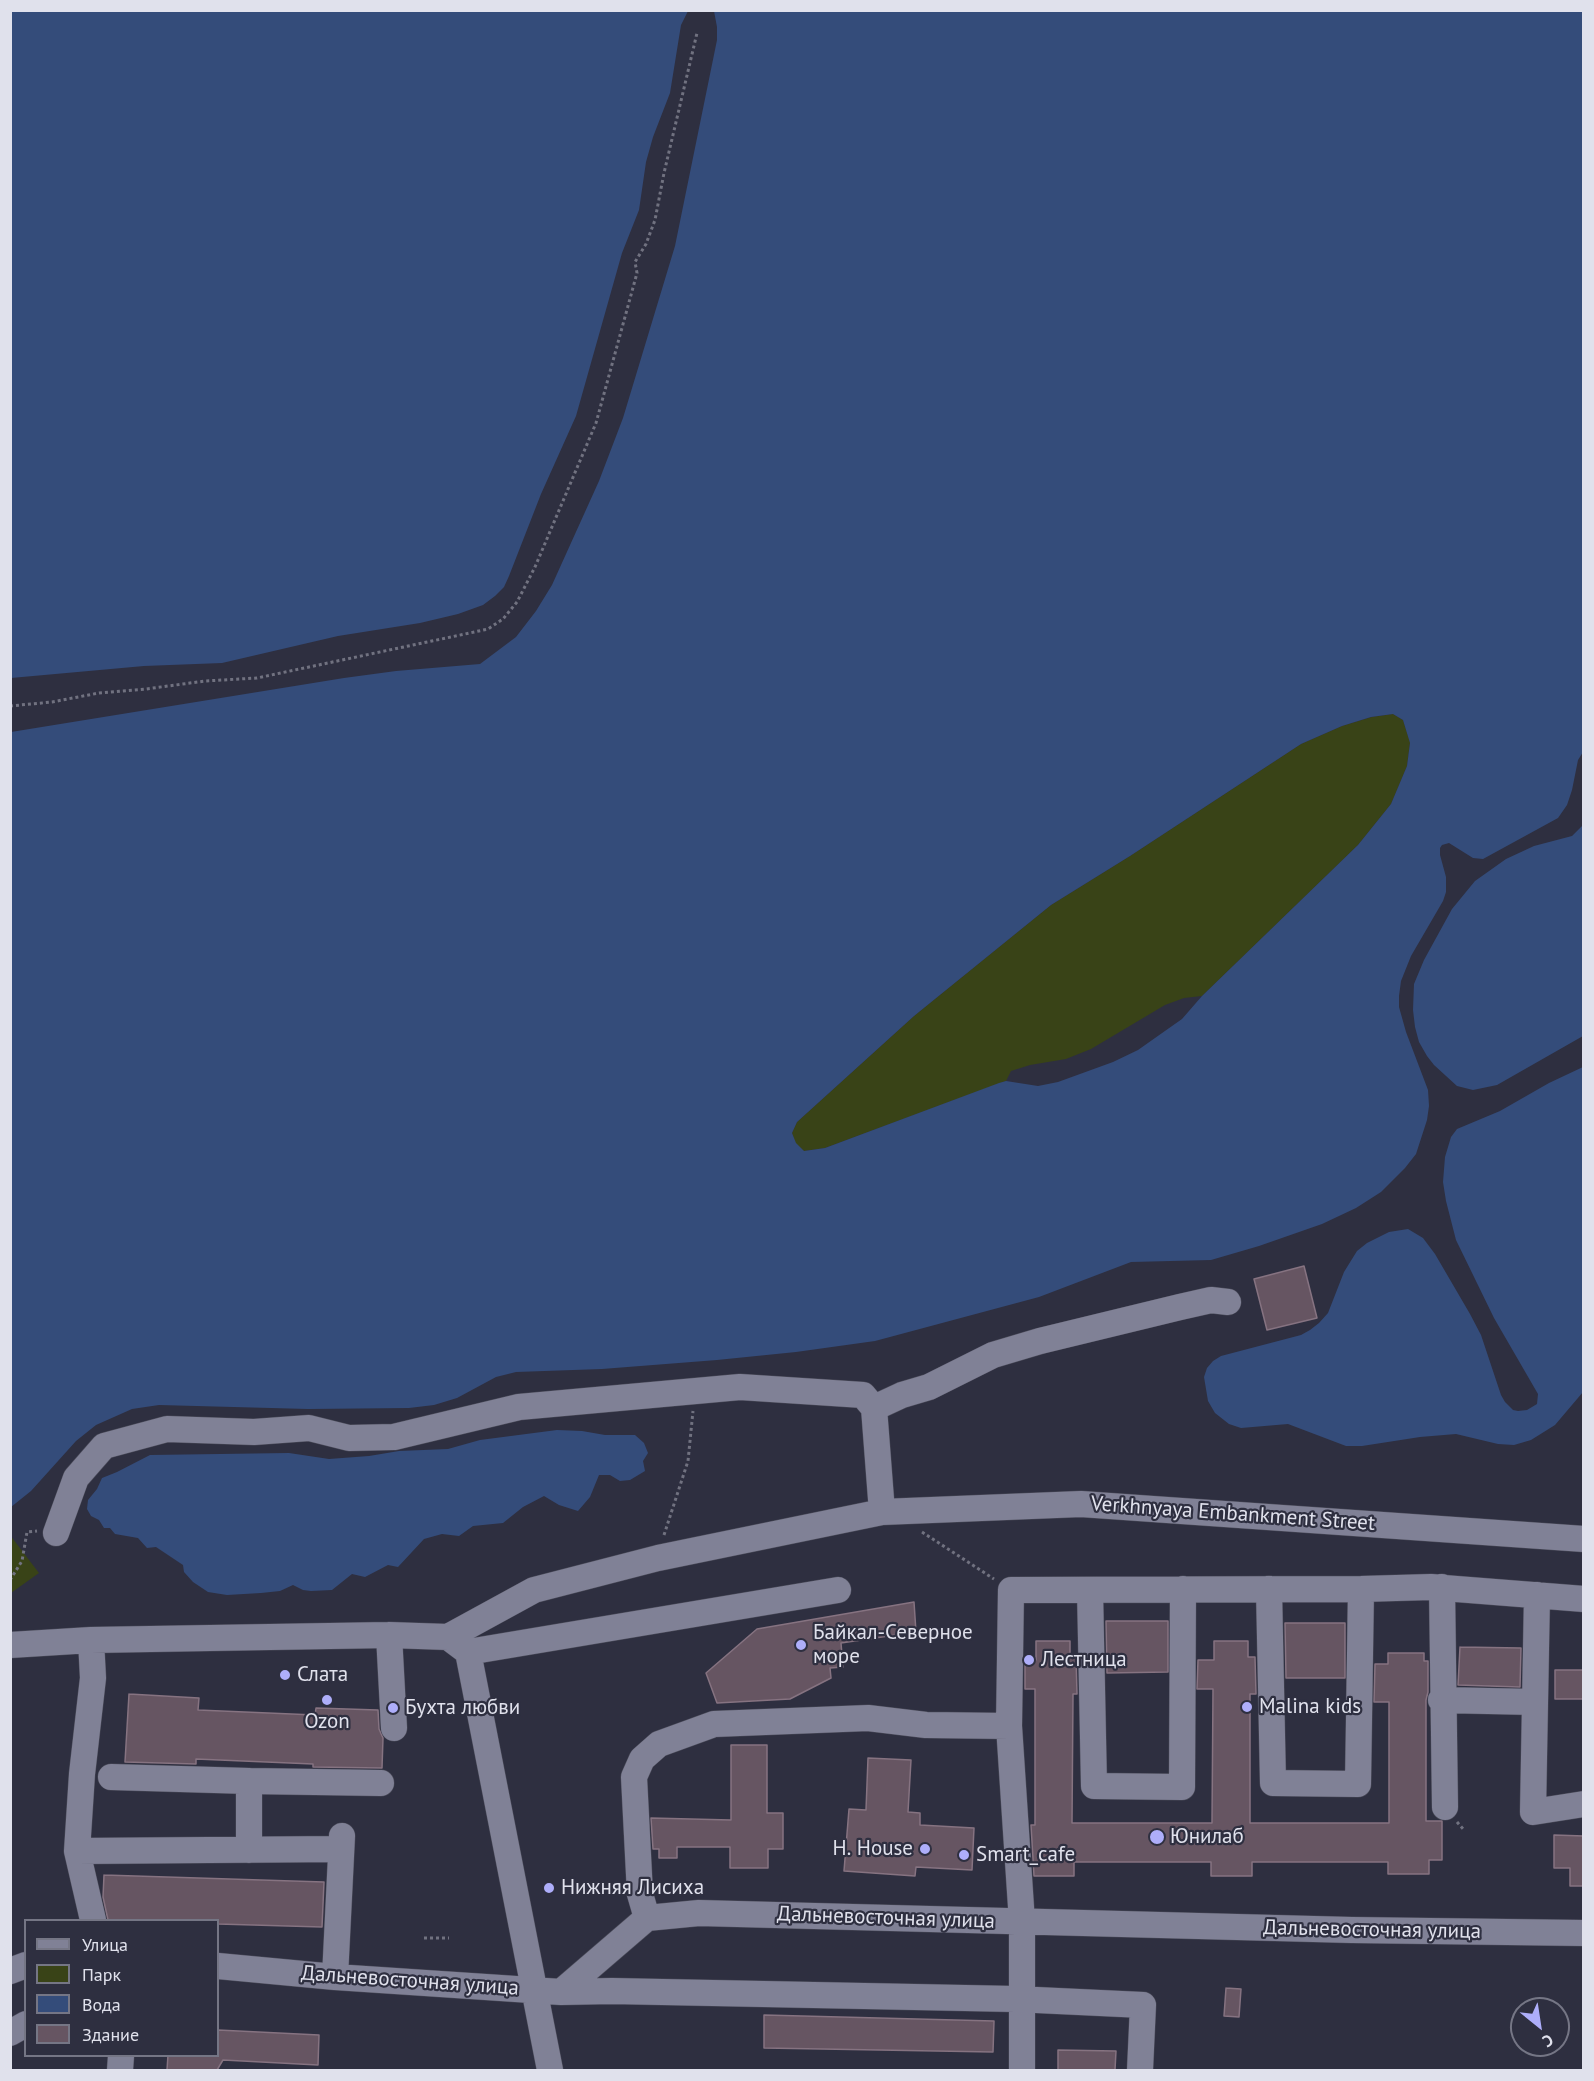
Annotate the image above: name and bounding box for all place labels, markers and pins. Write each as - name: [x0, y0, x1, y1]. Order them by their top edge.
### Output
- place label: Байкал-Северное море: [813, 1620, 973, 1670]
- marker: Байкал-Северное море: [794, 1638, 808, 1652]
- place label: Лестница: [1041, 1647, 1127, 1673]
- marker: Лестница: [1022, 1653, 1036, 1667]
- place label: Слата: [297, 1662, 348, 1688]
- marker: Слата: [278, 1668, 292, 1682]
- marker: Ozon: [320, 1693, 334, 1707]
- place label: Malina kids: [1259, 1694, 1361, 1720]
- place label: Бухта любви: [405, 1695, 520, 1721]
- marker: Malina kids: [1240, 1700, 1254, 1714]
- marker: Бухта любви: [386, 1701, 400, 1715]
- place label: Ozon: [304, 1709, 350, 1735]
- place label: Юнилаб: [1170, 1824, 1244, 1850]
- marker: Юнилаб: [1148, 1828, 1166, 1846]
- place label: H. House: [833, 1836, 913, 1862]
- marker: H. House: [918, 1842, 932, 1856]
- place label: Smart_cafe: [976, 1842, 1075, 1868]
- marker: Smart_cafe: [957, 1848, 971, 1862]
- place label: Нижняя Лисиха: [561, 1875, 704, 1901]
- marker: Нижняя Лисиха: [542, 1881, 556, 1895]

